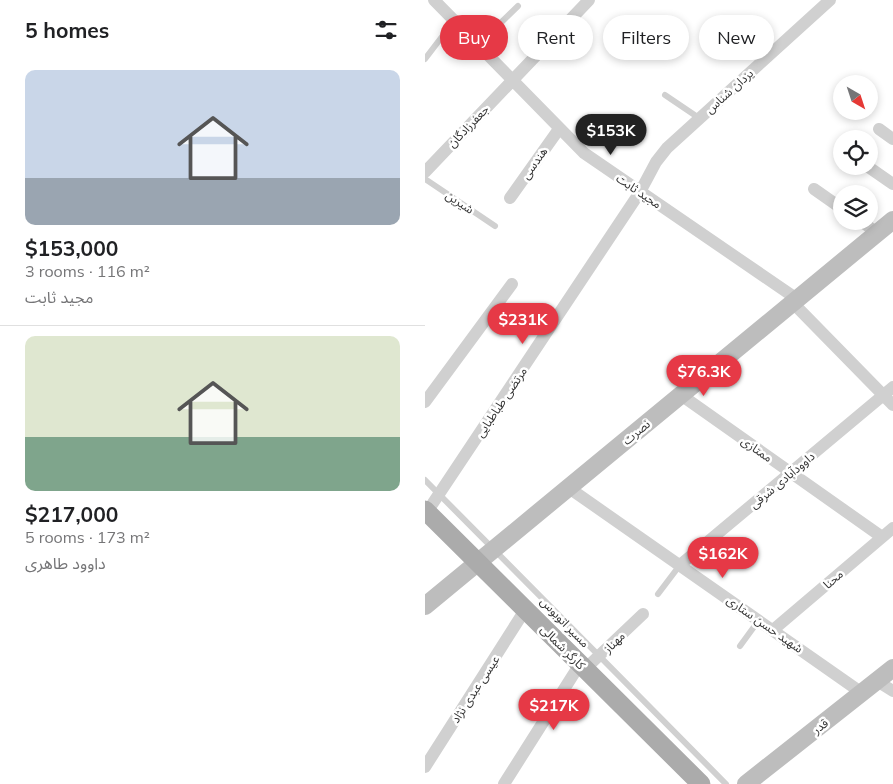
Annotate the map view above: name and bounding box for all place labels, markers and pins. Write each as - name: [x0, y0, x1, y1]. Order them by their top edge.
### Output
- pin: $153K: [576, 114, 646, 156]
- pin: $231K: [488, 302, 558, 345]
- pin: $76.3K: [663, 354, 745, 397]
- pin: $162K: [688, 536, 758, 579]
- pin: $217K: [519, 688, 589, 731]

